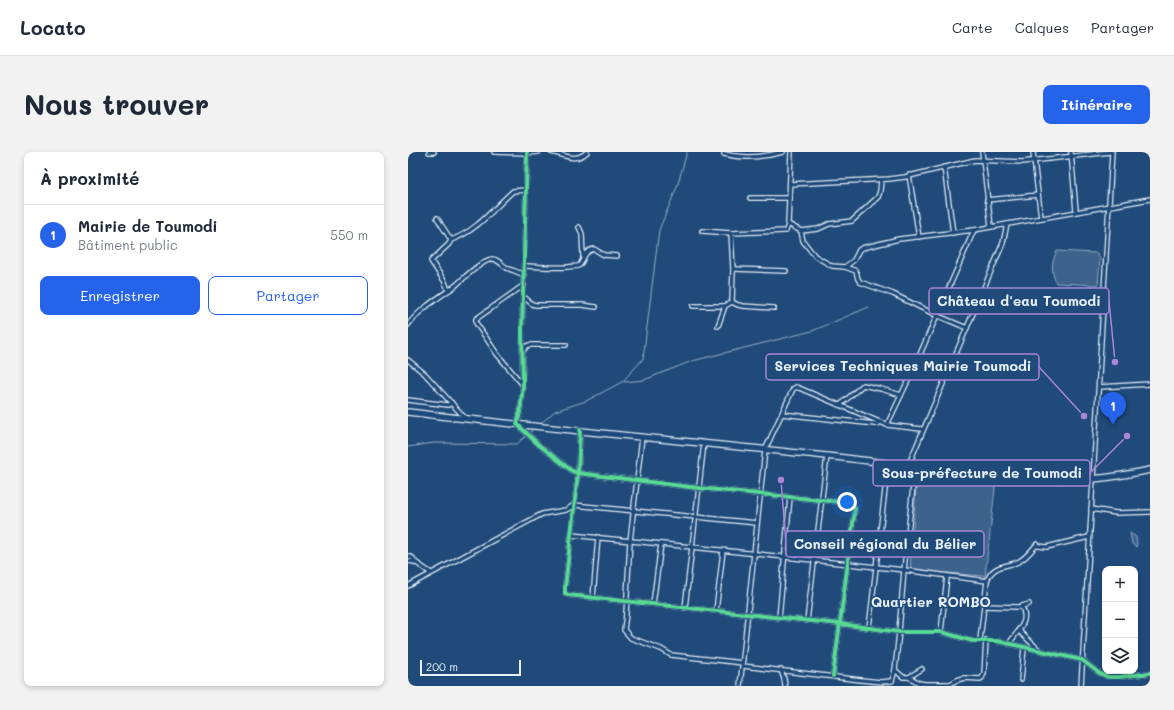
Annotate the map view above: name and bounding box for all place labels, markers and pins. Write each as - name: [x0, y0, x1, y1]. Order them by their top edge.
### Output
- callout: Château d'eau Toumodi: [929, 288, 1109, 314]
- callout: Services Techniques Mairie Toumodi: [766, 354, 1039, 380]
- pin: 1: [1100, 392, 1126, 425]
- callout: Sous-préfecture de Toumodi: [873, 460, 1090, 486]
- callout: Conseil régional du Bélier: [786, 531, 984, 557]

